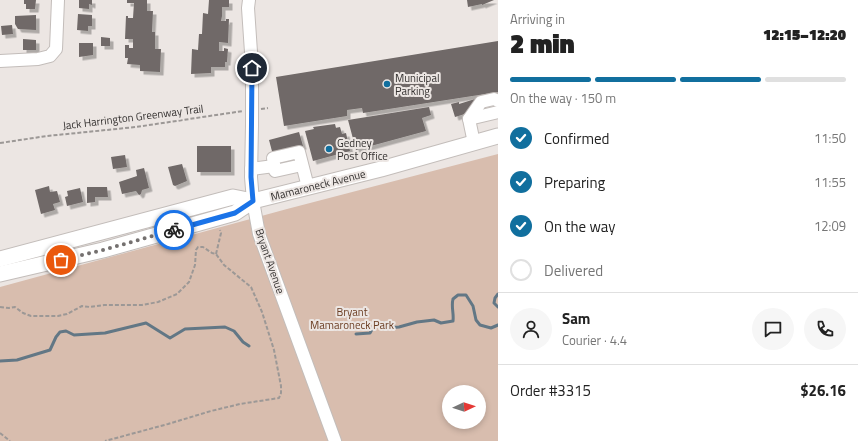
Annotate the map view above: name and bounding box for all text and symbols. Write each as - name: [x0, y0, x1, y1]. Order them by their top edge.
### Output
- text: Arriving in: [510, 9, 565, 29]
- text: 12:15–12:20: [763, 23, 846, 46]
- text: 2 min: [510, 24, 575, 63]
- pin: [235, 51, 269, 85]
- icon: home: [241, 57, 263, 79]
- place label: Municipal Parking: [395, 70, 439, 99]
- marker: Municipal Parking: [382, 79, 392, 89]
- text: On the way · 150 m: [510, 88, 616, 108]
- street label: Jack Harrington Greenway Trail: [62, 100, 204, 134]
- icon: check: [510, 127, 532, 149]
- text: Confirmed: [544, 127, 609, 150]
- text: 11:50: [814, 128, 846, 148]
- place label: Gedney Post Office: [337, 135, 388, 164]
- marker: Gedney Post Office: [324, 144, 334, 154]
- street label: Mamaroneck Avenue: [269, 165, 368, 205]
- icon: check: [510, 171, 532, 193]
- text: Preparing: [544, 171, 605, 194]
- text: 11:55: [814, 172, 846, 192]
- courier: [154, 210, 194, 250]
- icon: check: [510, 215, 532, 237]
- text: On the way: [544, 215, 616, 238]
- text: 12:09: [814, 216, 846, 236]
- icon: bike: [163, 219, 185, 241]
- street label: Bryant Avenue: [251, 226, 289, 296]
- pin: [44, 243, 78, 277]
- icon: bag: [50, 249, 72, 271]
- text: Delivered: [544, 259, 603, 282]
- park label: Bryant Mamaroneck Park: [310, 304, 395, 333]
- text: Sam: [562, 307, 590, 330]
- button: person: [510, 308, 552, 350]
- button: chat: [752, 308, 794, 350]
- button: phone: [804, 308, 846, 350]
- text: Courier · 4.4: [562, 330, 627, 350]
- text: Order #3315: [510, 379, 591, 402]
- text: $26.16: [800, 379, 846, 402]
- north arrow: [442, 385, 486, 429]
- map controls: [442, 385, 486, 429]

